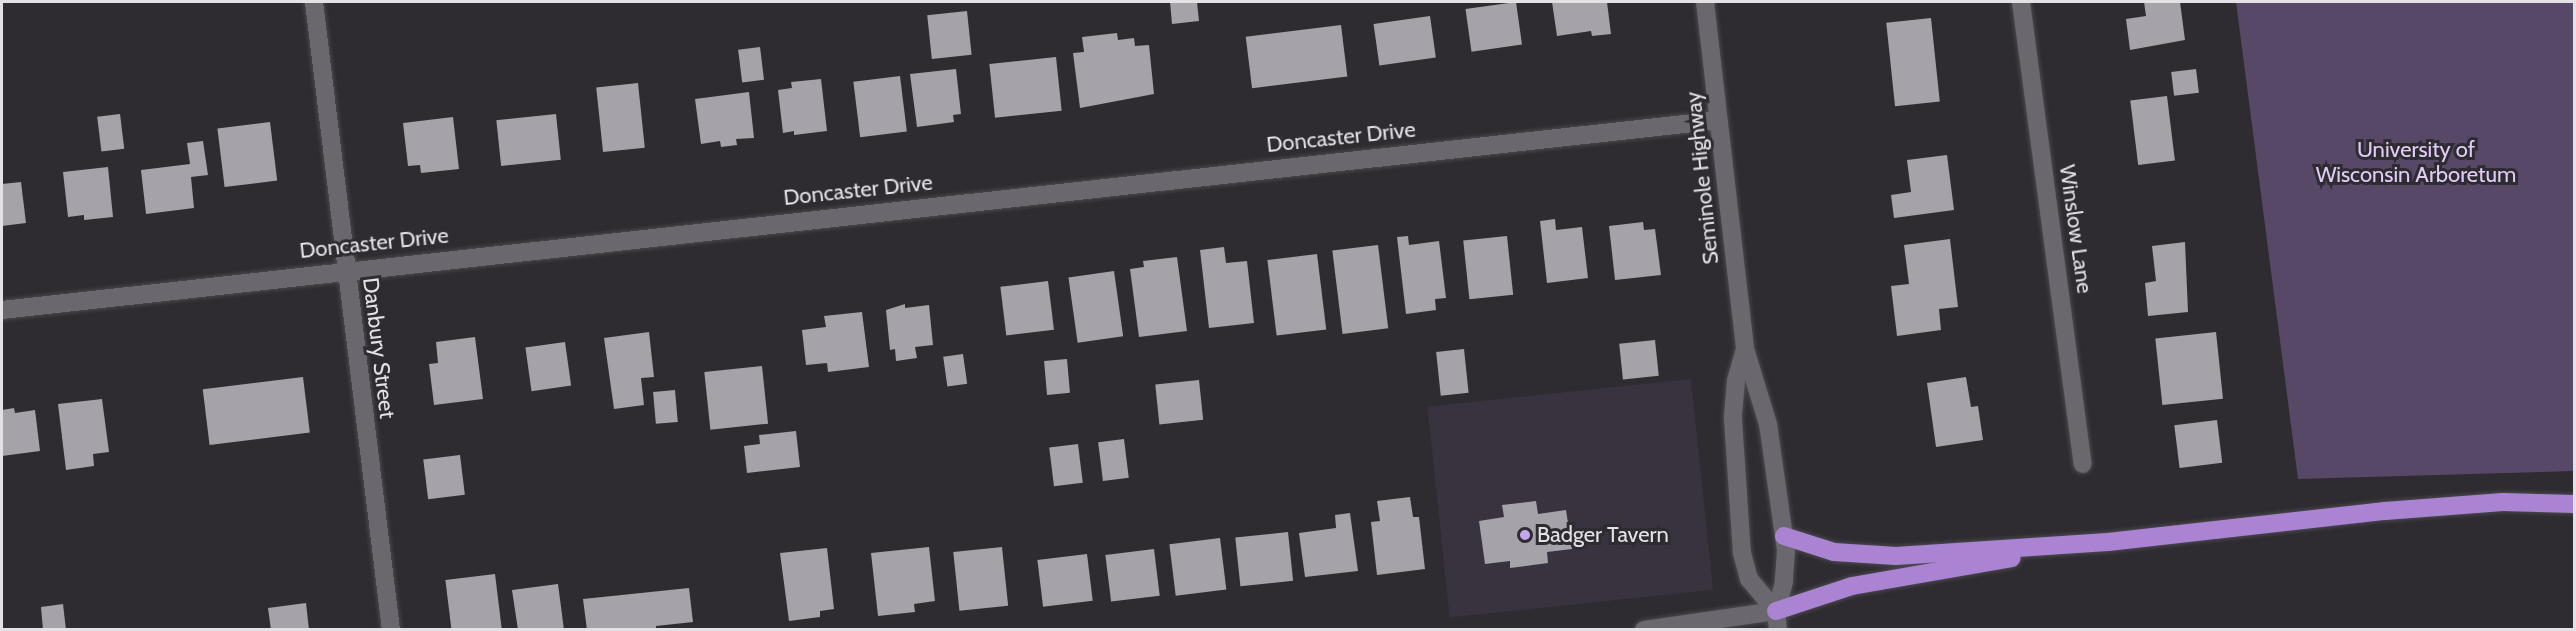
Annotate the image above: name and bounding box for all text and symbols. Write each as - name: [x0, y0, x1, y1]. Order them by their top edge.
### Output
- street label: Seminole Highway: [1680, 90, 1724, 266]
- street label: Doncaster Drive: [1265, 116, 1417, 158]
- park label: University of Wisconsin Arboretum: [2316, 136, 2516, 188]
- street label: Winslow Lane: [2054, 163, 2098, 295]
- street label: Doncaster Drive: [782, 169, 934, 211]
- street label: Doncaster Drive: [298, 222, 450, 264]
- street label: Danbury Street: [357, 276, 401, 420]
- place label: Badger Tavern: [1537, 522, 1669, 548]
- marker: Badger Tavern: [1518, 528, 1532, 542]

